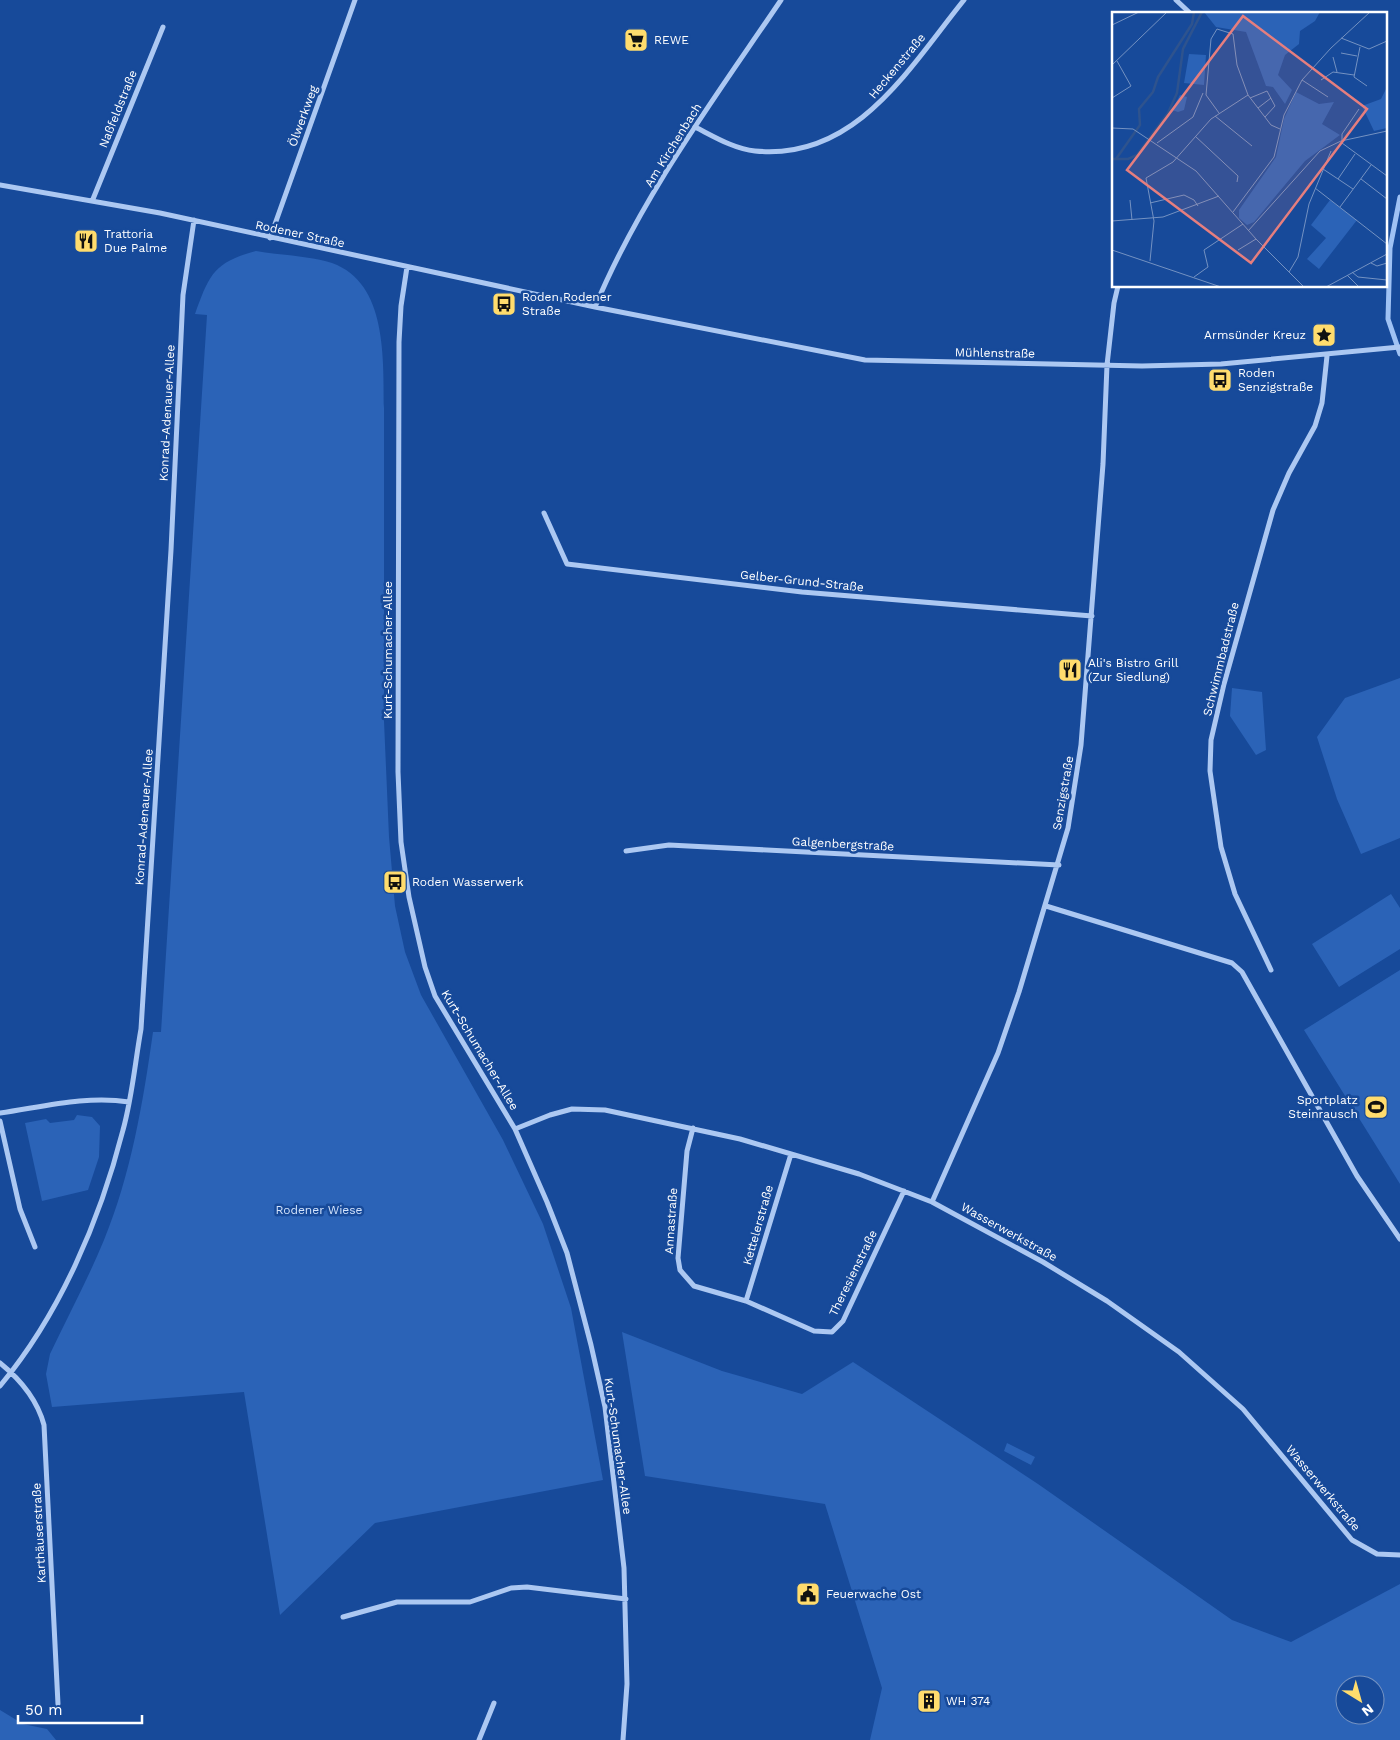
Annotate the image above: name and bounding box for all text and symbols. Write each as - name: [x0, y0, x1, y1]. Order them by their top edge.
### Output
- inset map: [1112, 12, 1388, 288]
- supermarket icon: REWE: [623, 27, 649, 53]
- street label: Heckenstraße: [866, 31, 928, 101]
- place label: REWE: [654, 33, 689, 47]
- street label: Naßfeldstraße: [96, 68, 140, 150]
- street label: Ölwerkweg: [285, 83, 321, 148]
- street label: Am Kirchenbach: [642, 101, 704, 189]
- street label: Rodener Straße: [254, 218, 346, 250]
- place label: Trattoria Due Palme: [104, 227, 167, 255]
- restaurant icon: Trattoria Due Palme: [73, 228, 99, 254]
- place label: Roden Rodener Straße: [522, 290, 612, 318]
- bus stop icon: Roden Rodener Straße: [491, 291, 517, 317]
- place icon: Armsünder Kreuz: [1311, 322, 1337, 348]
- place label: Armsünder Kreuz: [1204, 328, 1306, 342]
- street label: Konrad-Adenauer-Allee: [156, 344, 178, 482]
- street label: Mühlenstraße: [955, 345, 1035, 361]
- place label: Roden Senzigstraße: [1238, 366, 1313, 394]
- bus stop icon: Roden Senzigstraße: [1207, 367, 1233, 393]
- street label: Gelber-Grund-Straße: [739, 568, 865, 594]
- street label: Kurt-Schumacher-Allee: [381, 581, 395, 719]
- street label: Schwimmbadstraße: [1200, 601, 1242, 717]
- place label: Ali's Bistro Grill (Zur Siedlung): [1088, 656, 1179, 684]
- restaurant icon: Ali's Bistro Grill (Zur Siedlung): [1057, 657, 1083, 683]
- street label: Konrad-Adenauer-Allee: [132, 748, 156, 886]
- street label: Senzigstraße: [1050, 755, 1076, 831]
- street label: Galgenbergstraße: [791, 834, 895, 854]
- bus stop icon: Roden Wasserwerk: [382, 869, 408, 895]
- place label: Roden Wasserwerk: [412, 875, 524, 889]
- street label: Kurt-Schumacher-Allee: [439, 987, 522, 1113]
- place label: Sportplatz Steinrausch: [1288, 1093, 1358, 1121]
- sports icon: Sportplatz Steinrausch: [1363, 1094, 1389, 1120]
- street label: Kettelerstraße: [740, 1183, 776, 1267]
- street label: Annastraße: [662, 1187, 680, 1255]
- street label: Wasserwerkstraße: [958, 1200, 1060, 1264]
- park label: Rodener Wiese: [275, 1203, 363, 1217]
- street label: Theresienstraße: [826, 1228, 880, 1318]
- street label: Kurt-Schumacher-Allee: [601, 1377, 635, 1515]
- street label: Wasserwerkstraße: [1283, 1442, 1363, 1534]
- street label: Karthäuserstraße: [29, 1482, 49, 1584]
- public building icon: Feuerwache Ost: [795, 1581, 821, 1607]
- place label: Feuerwache Ost: [826, 1587, 921, 1601]
- north arrow: [1335, 1675, 1385, 1725]
- building icon: WH 374: [916, 1688, 942, 1714]
- scale bar: [18, 1692, 141, 1724]
- place label: WH 374: [946, 1694, 990, 1708]
- text: 50 m: [25, 1701, 62, 1719]
- text: N: [1359, 1701, 1377, 1720]

